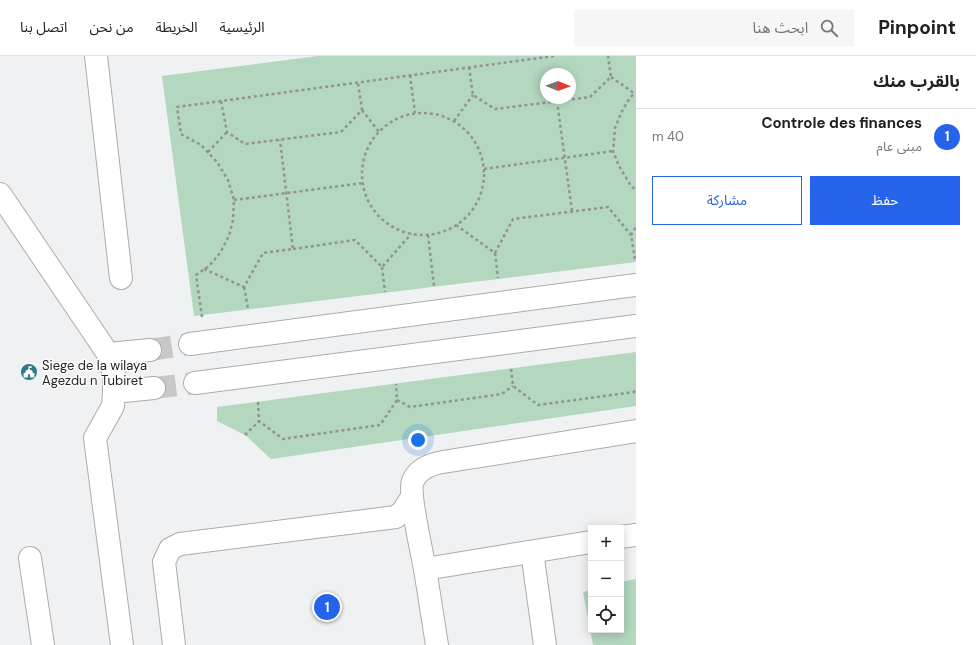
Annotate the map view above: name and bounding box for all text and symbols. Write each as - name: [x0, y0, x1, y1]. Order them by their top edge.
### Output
- search box: [574, 10, 854, 46]
- text: Pinpoint: [878, 15, 956, 40]
- icon: search: [818, 17, 840, 39]
- text: اتصل بنا: [20, 18, 67, 36]
- text: من نحن: [89, 18, 134, 36]
- text: الخريطة: [156, 18, 198, 36]
- text: الرئيسية: [220, 18, 265, 36]
- text: ابحث هنا: [753, 18, 808, 38]
- north arrow: [540, 68, 576, 104]
- text: بالقرب منك: [873, 70, 960, 92]
- text: Controle des finances: [761, 113, 922, 133]
- text: 40 m: [652, 128, 684, 145]
- text: 1: [945, 128, 949, 145]
- text: مبنى عام: [877, 138, 922, 155]
- button: مشاركة: [652, 176, 802, 225]
- button: حفظ: [810, 176, 960, 225]
- place label: Siege de la wilaya Agezdu n Tubiret: [42, 357, 147, 389]
- public building icon: Siege de la wilaya Agezdu n Tubiret: [19, 362, 39, 382]
- your location: [408, 430, 428, 450]
- map controls: [588, 525, 624, 633]
- button: +: [588, 525, 624, 561]
- button: −: [588, 561, 624, 597]
- pin: 1: [314, 592, 340, 622]
- button: locate: [588, 597, 624, 633]

